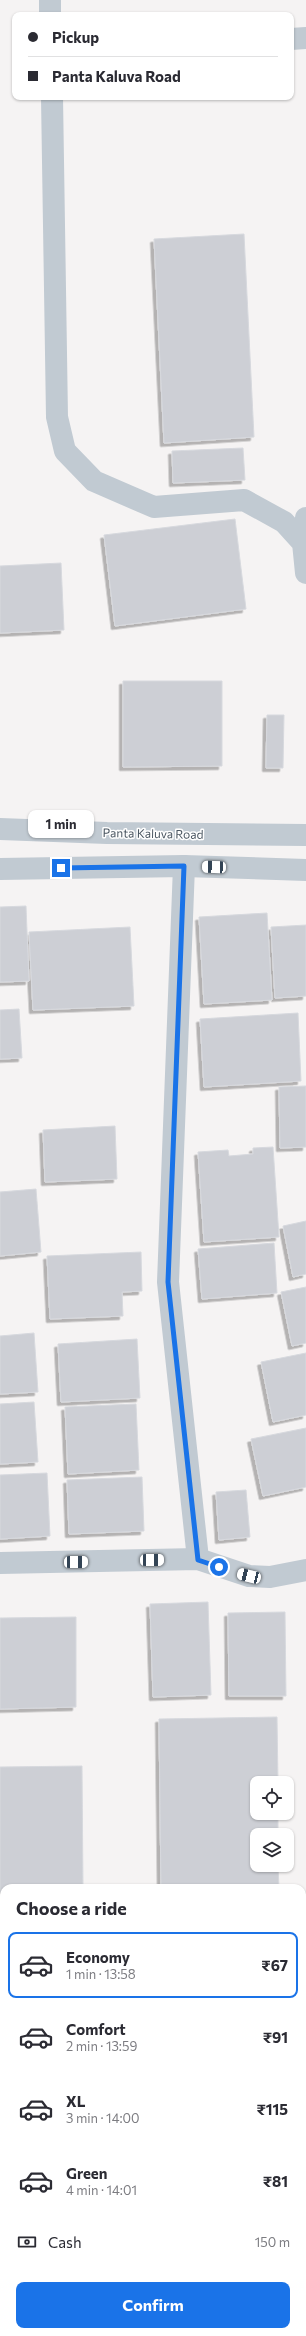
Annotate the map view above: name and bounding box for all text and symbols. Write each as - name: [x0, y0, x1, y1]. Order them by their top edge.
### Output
- text: Pickup: [52, 28, 99, 46]
- text: Panta Kaluva Road: [52, 67, 181, 85]
- callout: 1 min: [28, 810, 94, 838]
- text: 1 min: [46, 816, 76, 832]
- street label: Panta Kaluva Road: [102, 825, 204, 841]
- route end: [52, 859, 70, 877]
- car: [202, 861, 226, 873]
- car: [140, 1554, 164, 1566]
- car: [64, 1556, 88, 1568]
- route start: [210, 1558, 228, 1576]
- car: [236, 1567, 262, 1585]
- map controls: [250, 1776, 294, 1872]
- button: locate: [250, 1776, 294, 1820]
- button: layers: [250, 1828, 294, 1872]
- text: Choose a ride: [16, 1897, 127, 1919]
- icon: car: [18, 1947, 54, 1983]
- text: Economy: [66, 1948, 130, 1966]
- text: ₹67: [261, 1956, 288, 1974]
- text: 1 min · 13:58: [66, 1966, 136, 1982]
- icon: car: [18, 2019, 54, 2055]
- text: Comfort: [66, 2020, 126, 2038]
- text: ₹91: [263, 2028, 288, 2046]
- text: 2 min · 13:59: [66, 2038, 137, 2054]
- icon: car: [18, 2091, 54, 2127]
- text: XL: [66, 2092, 85, 2110]
- text: ₹115: [256, 2100, 288, 2118]
- text: 3 min · 14:00: [66, 2110, 139, 2126]
- icon: car: [18, 2163, 54, 2199]
- text: Green: [66, 2164, 107, 2182]
- text: ₹81: [263, 2172, 288, 2190]
- text: 4 min · 14:01: [66, 2182, 137, 2198]
- icon: cash: [16, 2231, 38, 2253]
- text: Cash: [48, 2233, 82, 2251]
- text: 150 m: [255, 2234, 290, 2250]
- button: Confirm: [16, 2282, 290, 2328]

